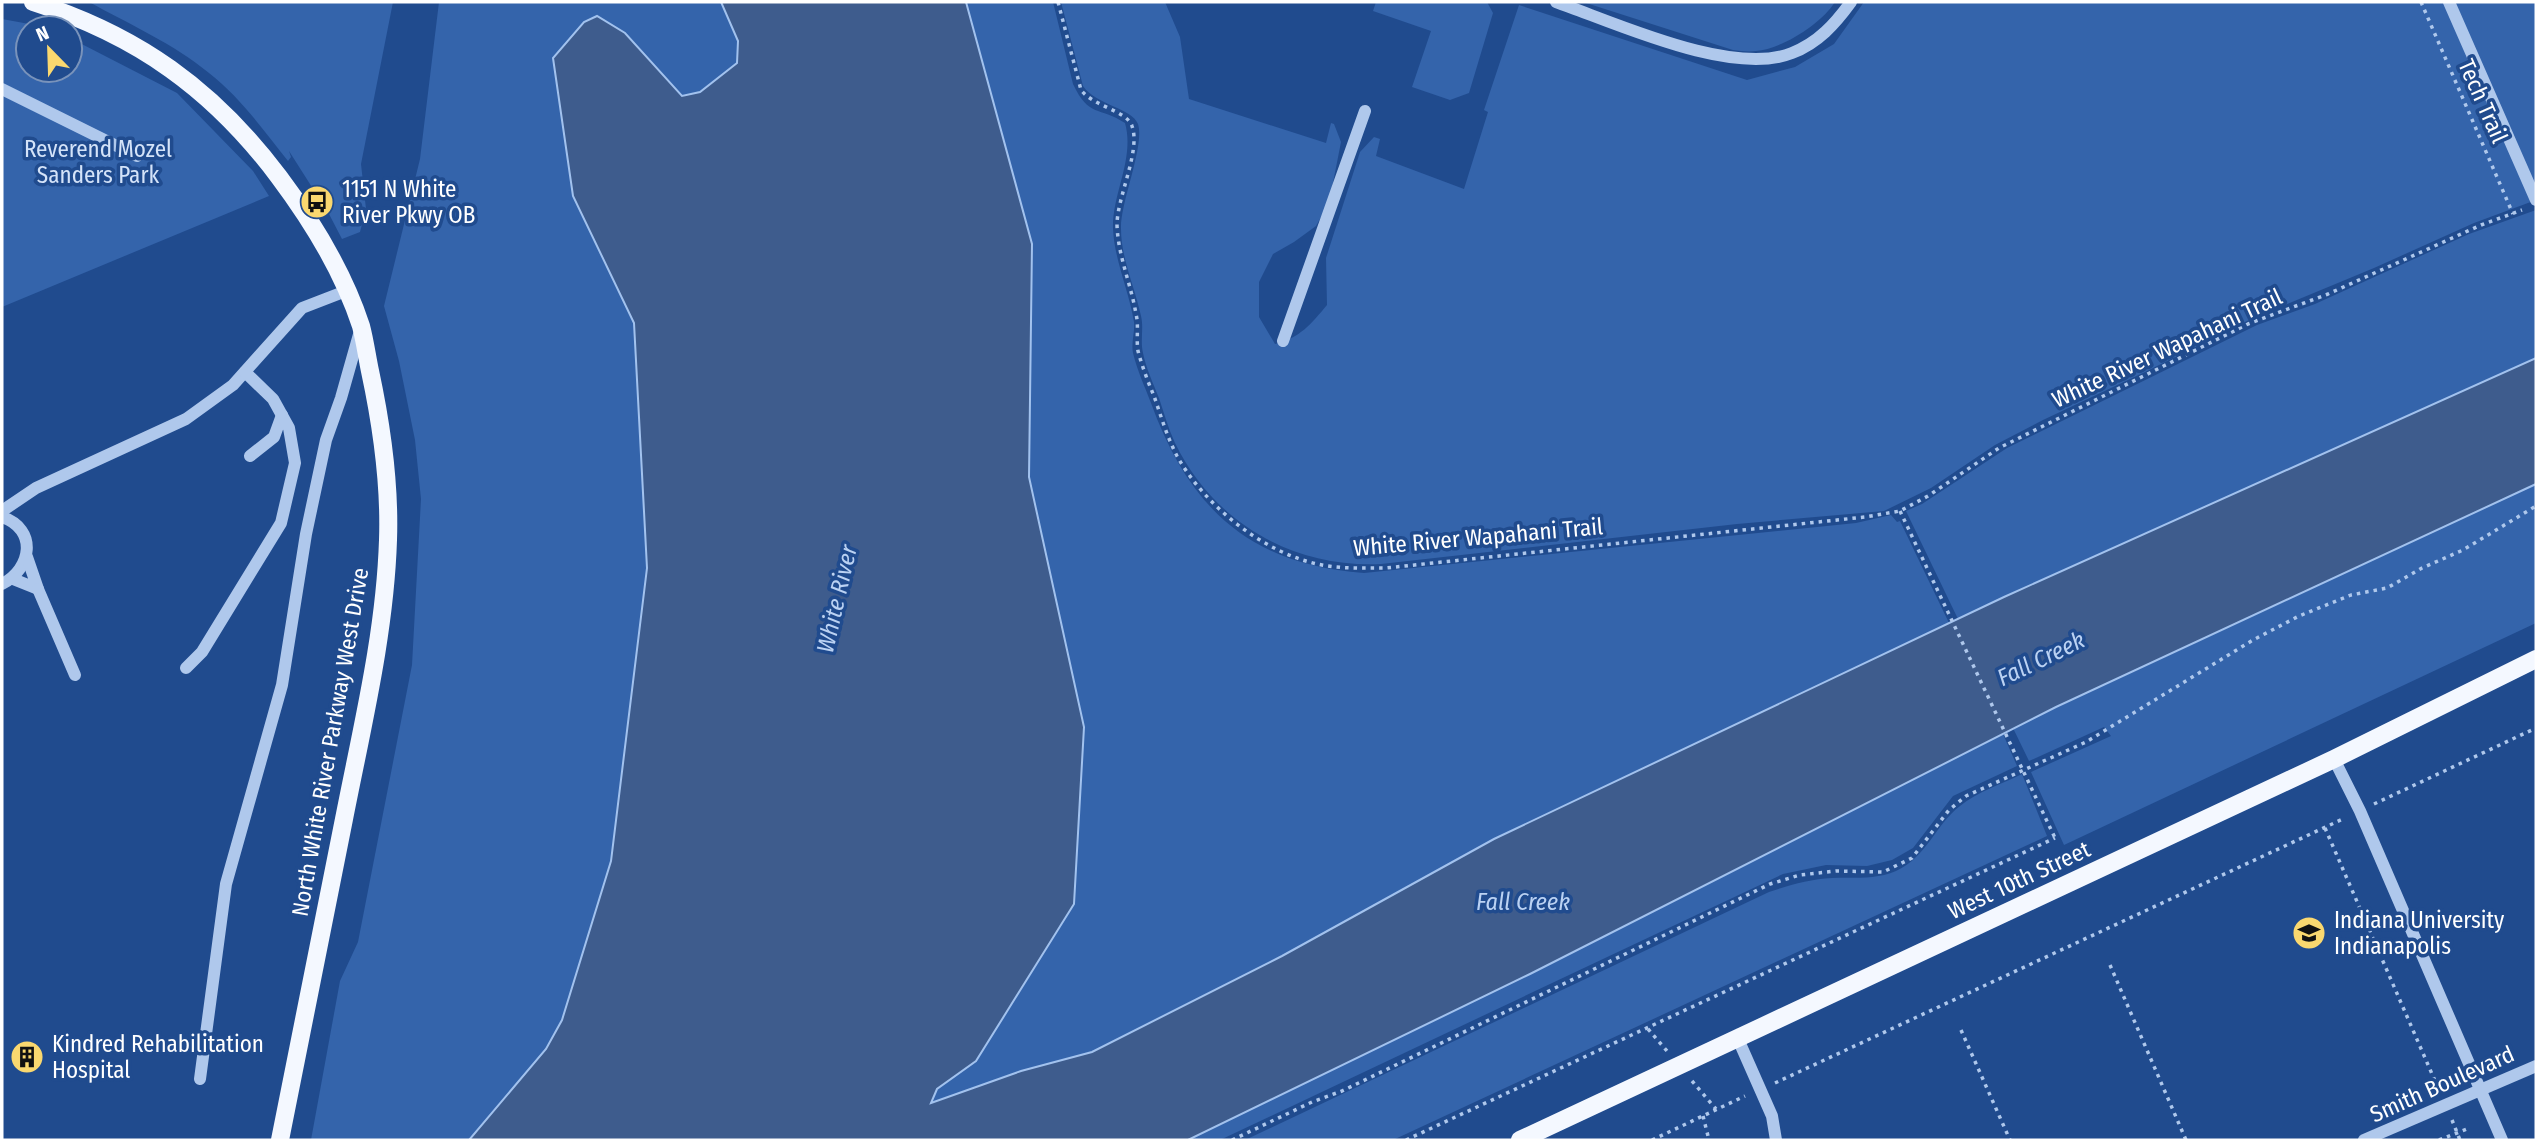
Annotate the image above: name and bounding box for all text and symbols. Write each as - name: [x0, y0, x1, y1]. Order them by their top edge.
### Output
- north arrow: [14, 14, 84, 84]
- text: N: [33, 21, 52, 47]
- street label: Tech Trail: [2452, 55, 2514, 147]
- park label: Reverend Mozel Sanders Park: [24, 135, 172, 189]
- place label: 1151 N White River Pkwy OB: [342, 175, 475, 229]
- bus stop icon: 1151 N White River Pkwy OB: [298, 183, 336, 221]
- street label: White River Wapahani Trail: [2048, 282, 2286, 414]
- street label: White River Wapahani Trail: [1352, 512, 1604, 562]
- water label: White River: [811, 542, 863, 656]
- street label: North White River Parkway West Drive: [286, 566, 374, 918]
- water label: Fall Creek: [1993, 626, 2090, 692]
- street label: West 10th Street: [1943, 835, 2095, 925]
- water label: Fall Creek: [1476, 888, 1570, 916]
- place label: Indiana University Indianapolis: [2334, 906, 2505, 960]
- school or university icon: Indiana University Indianapolis: [2290, 914, 2328, 952]
- place label: Kindred Rehabilitation Hospital: [52, 1030, 264, 1084]
- building icon: Kindred Rehabilitation Hospital: [8, 1038, 46, 1076]
- street label: Smith Boulevard: [2366, 1040, 2518, 1128]

